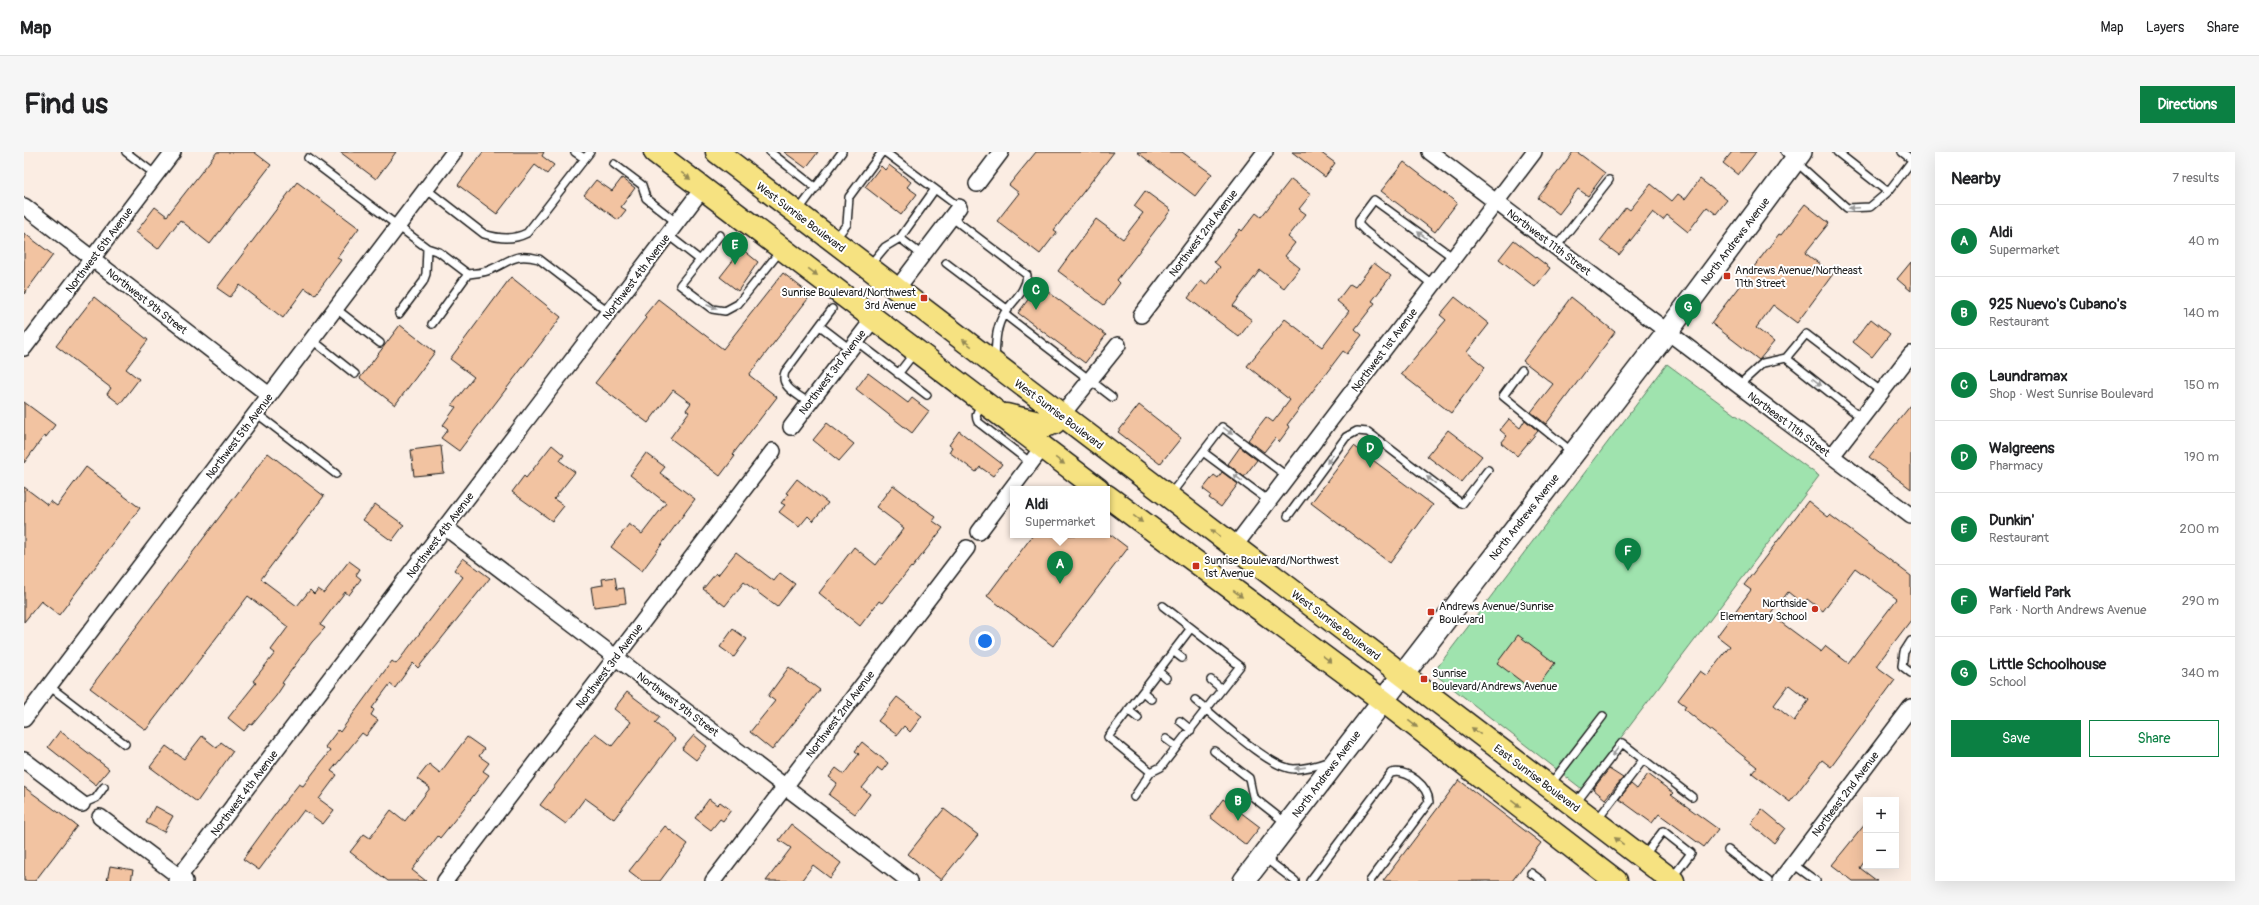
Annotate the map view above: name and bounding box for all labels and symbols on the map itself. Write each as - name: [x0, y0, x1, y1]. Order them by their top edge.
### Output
- one-way arrow: [681, 171, 692, 180]
- street label: West Sunrise Boulevard: [754, 180, 848, 255]
- street label: Northwest 2nd Avenue: [1166, 187, 1241, 279]
- street label: North Andrews Avenue: [1698, 195, 1773, 287]
- one-way arrow: [1848, 204, 1860, 211]
- street label: Northwest 6th Avenue: [63, 205, 136, 296]
- street label: Northwest 11th Street: [1504, 207, 1594, 279]
- one-way arrow: [1417, 231, 1427, 239]
- street label: Northwest 4th Avenue: [600, 232, 673, 323]
- pin: E: [722, 232, 748, 265]
- place label: Andrews Avenue/Northeast 11th Street: [1735, 264, 1863, 290]
- street label: Northwest 9th Street: [104, 266, 190, 337]
- one-way arrow: [808, 267, 819, 276]
- marker: Andrews Avenue/Northeast 11th Street: [1722, 271, 1732, 281]
- pin: C: [1023, 277, 1049, 310]
- place label: Sunrise Boulevard/Northwest 3rd Avenue: [781, 286, 917, 312]
- marker: Sunrise Boulevard/Northwest 3rd Avenue: [919, 293, 929, 303]
- pin: G: [1675, 294, 1701, 327]
- one-way arrow: [707, 304, 718, 310]
- street label: Northwest 1st Avenue: [1349, 305, 1420, 395]
- street label: Northwest 3rd Avenue: [796, 327, 869, 417]
- one-way arrow: [961, 339, 972, 348]
- street label: West Sunrise Boulevard: [1012, 377, 1106, 452]
- one-way arrow: [1811, 378, 1822, 387]
- street label: Northeast 11th Street: [1745, 389, 1833, 460]
- street label: Northwest 5th Avenue: [203, 391, 276, 481]
- one-way arrow: [1222, 427, 1233, 435]
- pin: D: [1357, 435, 1383, 468]
- one-way arrow: [1326, 453, 1334, 464]
- one-way arrow: [1054, 457, 1065, 465]
- street label: North Andrews Avenue: [1487, 471, 1562, 563]
- one-way arrow: [1232, 474, 1243, 482]
- one-way arrow: [1425, 476, 1436, 484]
- street label: Northwest 4th Avenue: [404, 490, 477, 581]
- one-way arrow: [1133, 515, 1144, 523]
- one-way arrow: [1209, 528, 1220, 537]
- pin: F: [1615, 538, 1641, 571]
- pin: A: [1047, 551, 1073, 584]
- place label: Sunrise Boulevard/Northwest 1st Avenue: [1204, 554, 1339, 580]
- marker: Sunrise Boulevard/Northwest 1st Avenue: [1191, 561, 1201, 571]
- street label: West Sunrise Boulevard: [1289, 588, 1383, 663]
- one-way arrow: [1233, 590, 1244, 598]
- place label: Northside Elementary School: [1720, 597, 1808, 623]
- place label: Andrews Avenue/Sunrise Boulevard: [1439, 600, 1554, 626]
- marker: Northside Elementary School: [1810, 604, 1820, 614]
- marker: Andrews Avenue/Sunrise Boulevard: [1426, 607, 1436, 617]
- street label: Northwest 3rd Avenue: [573, 621, 646, 711]
- your location: [975, 631, 995, 651]
- one-way arrow: [1322, 655, 1332, 663]
- place label: Sunrise Boulevard/Andrews Avenue: [1432, 667, 1558, 693]
- street label: Northwest 2nd Avenue: [803, 668, 878, 760]
- street label: Northwest 9th Street: [634, 669, 722, 740]
- marker: Sunrise Boulevard/Andrews Avenue: [1419, 674, 1429, 684]
- one-way arrow: [1408, 720, 1419, 728]
- one-way arrow: [1470, 727, 1481, 736]
- street label: North Andrews Avenue: [1289, 728, 1364, 820]
- street label: East Sunrise Boulevard: [1491, 742, 1582, 815]
- one-way arrow: [1611, 747, 1619, 758]
- street label: Northwest 4th Avenue: [208, 748, 281, 839]
- street label: Northeast 2nd Avenue: [1809, 749, 1882, 839]
- one-way arrow: [1294, 765, 1306, 771]
- pin: B: [1225, 788, 1251, 821]
- one-way arrow: [1510, 799, 1521, 808]
- one-way arrow: [1614, 836, 1625, 845]

